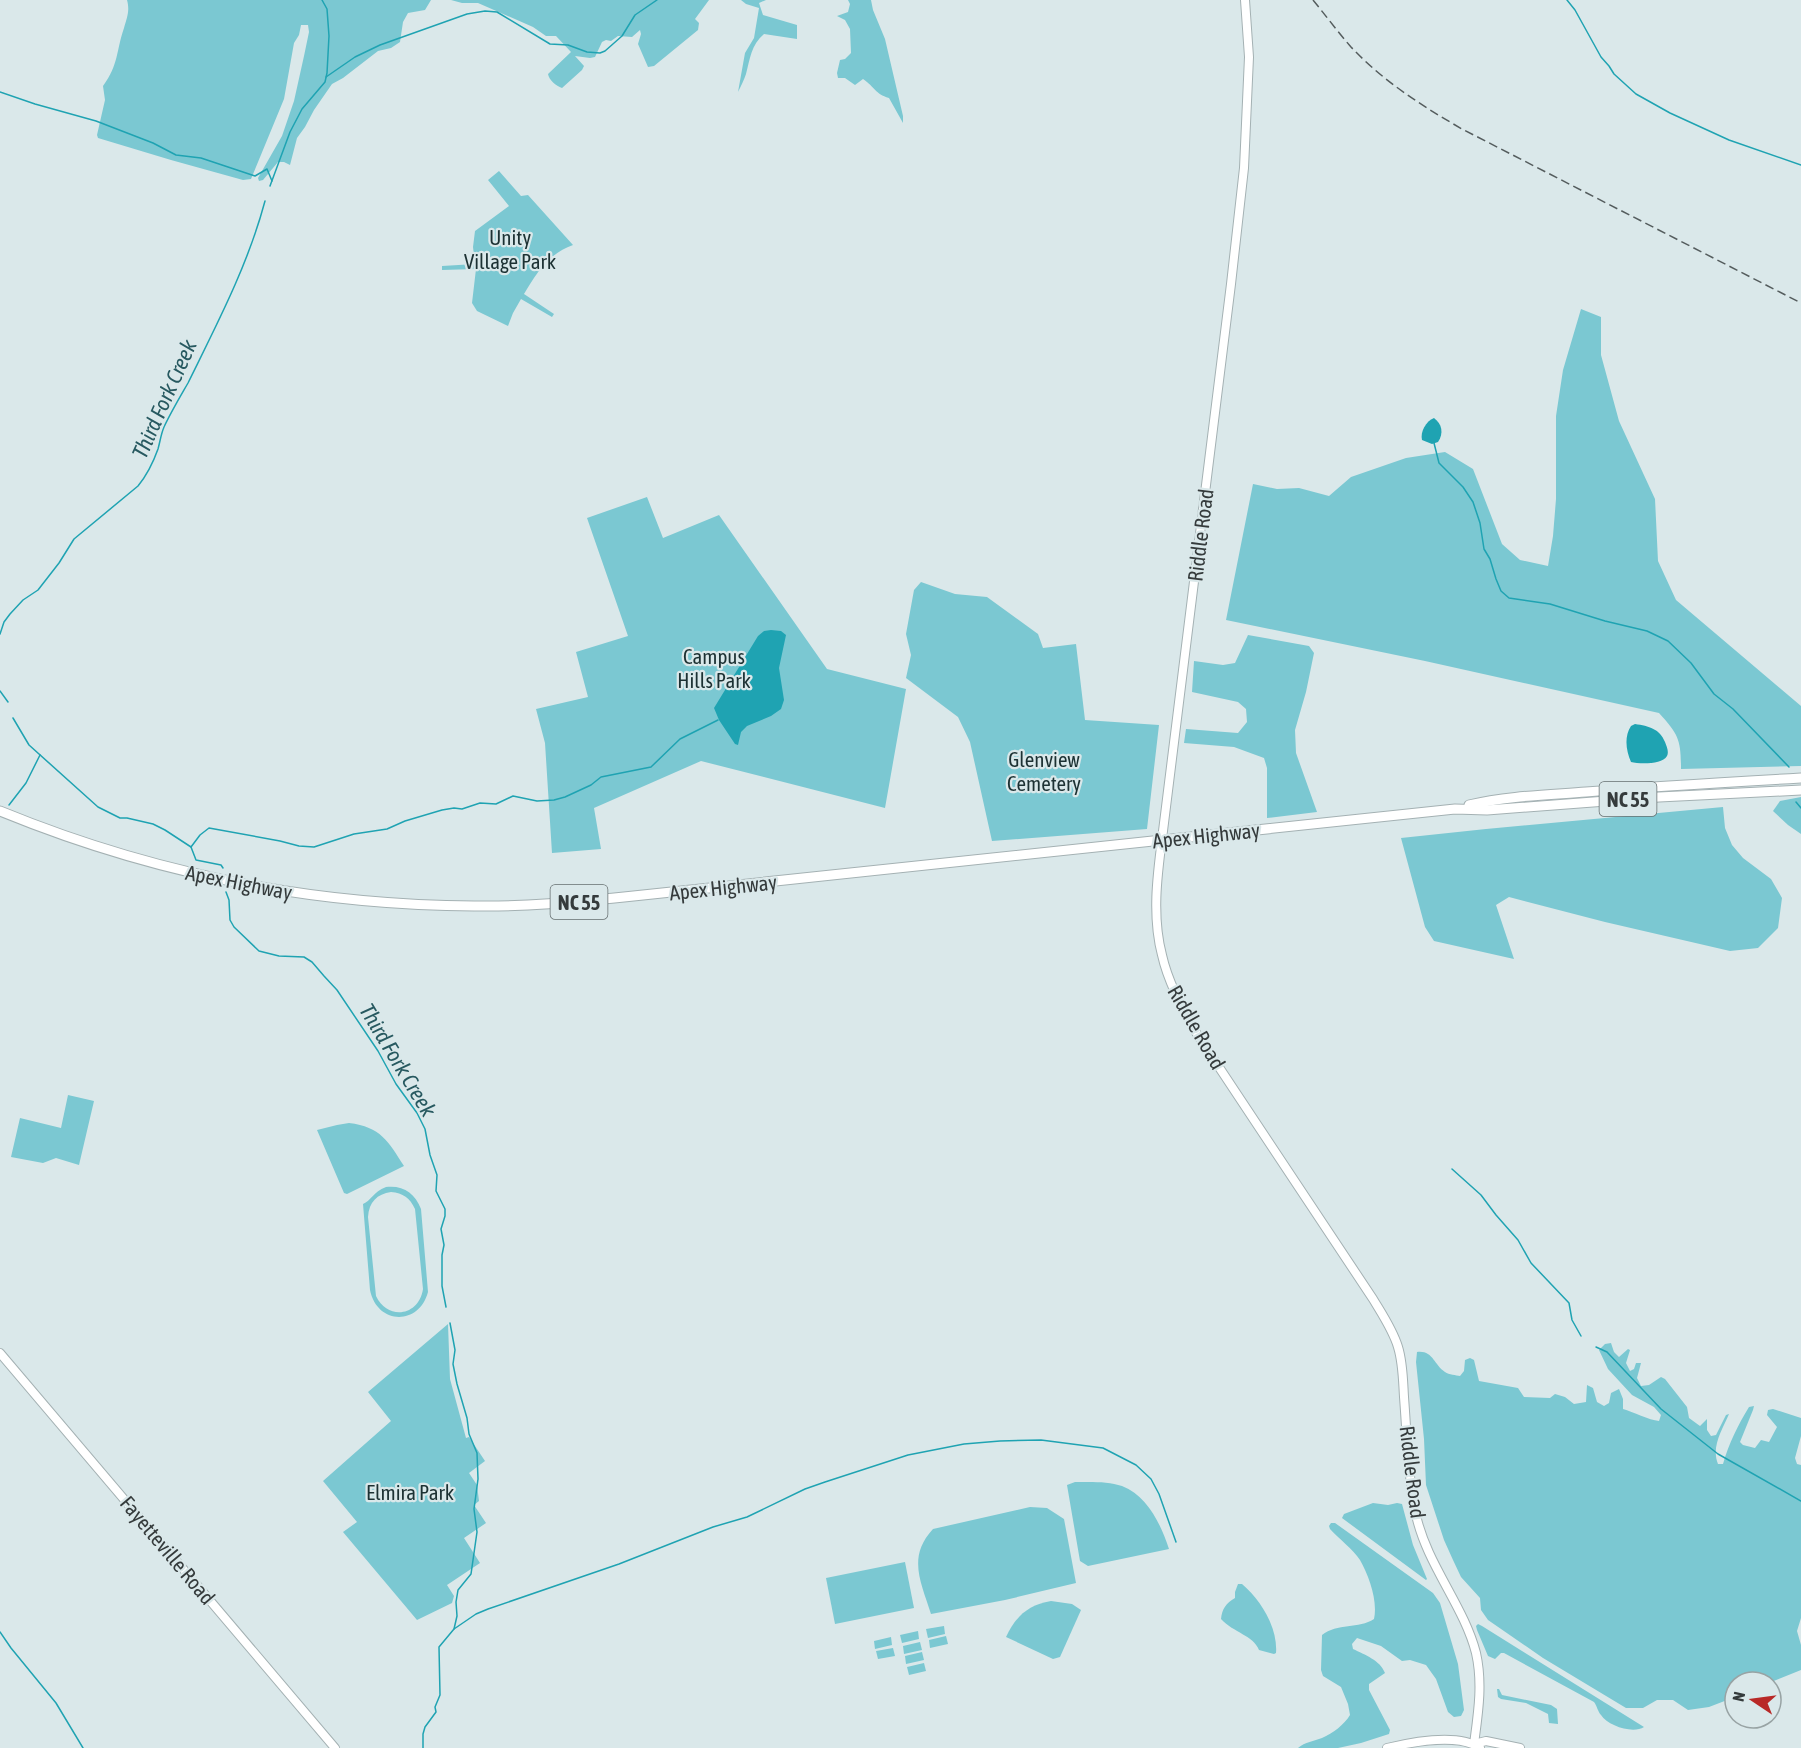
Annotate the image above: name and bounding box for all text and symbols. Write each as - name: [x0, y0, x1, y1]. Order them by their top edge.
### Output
- park label: Unity Village Park: [464, 225, 556, 273]
- water label: Third Fork Creek: [126, 335, 202, 462]
- street label: Riddle Road: [1182, 487, 1218, 583]
- park label: Campus Hills Park: [677, 644, 751, 692]
- park label: Glenview Cemetery: [1007, 747, 1081, 795]
- road number: NC 55: [1600, 782, 1656, 816]
- street label: Apex Highway: [1151, 817, 1261, 853]
- street label: Apex Highway: [184, 860, 295, 904]
- street label: Apex Highway: [668, 869, 778, 905]
- road number: NC 55: [550, 885, 608, 919]
- street label: Riddle Road: [1163, 981, 1231, 1073]
- water label: Third Fork Creek: [354, 999, 442, 1121]
- street label: Riddle Road: [1395, 1424, 1431, 1520]
- park label: Elmira Park: [366, 1480, 454, 1504]
- street label: Fayetteville Road: [116, 1491, 220, 1609]
- north arrow: [1723, 1670, 1783, 1730]
- text: N: [1729, 1690, 1748, 1703]

